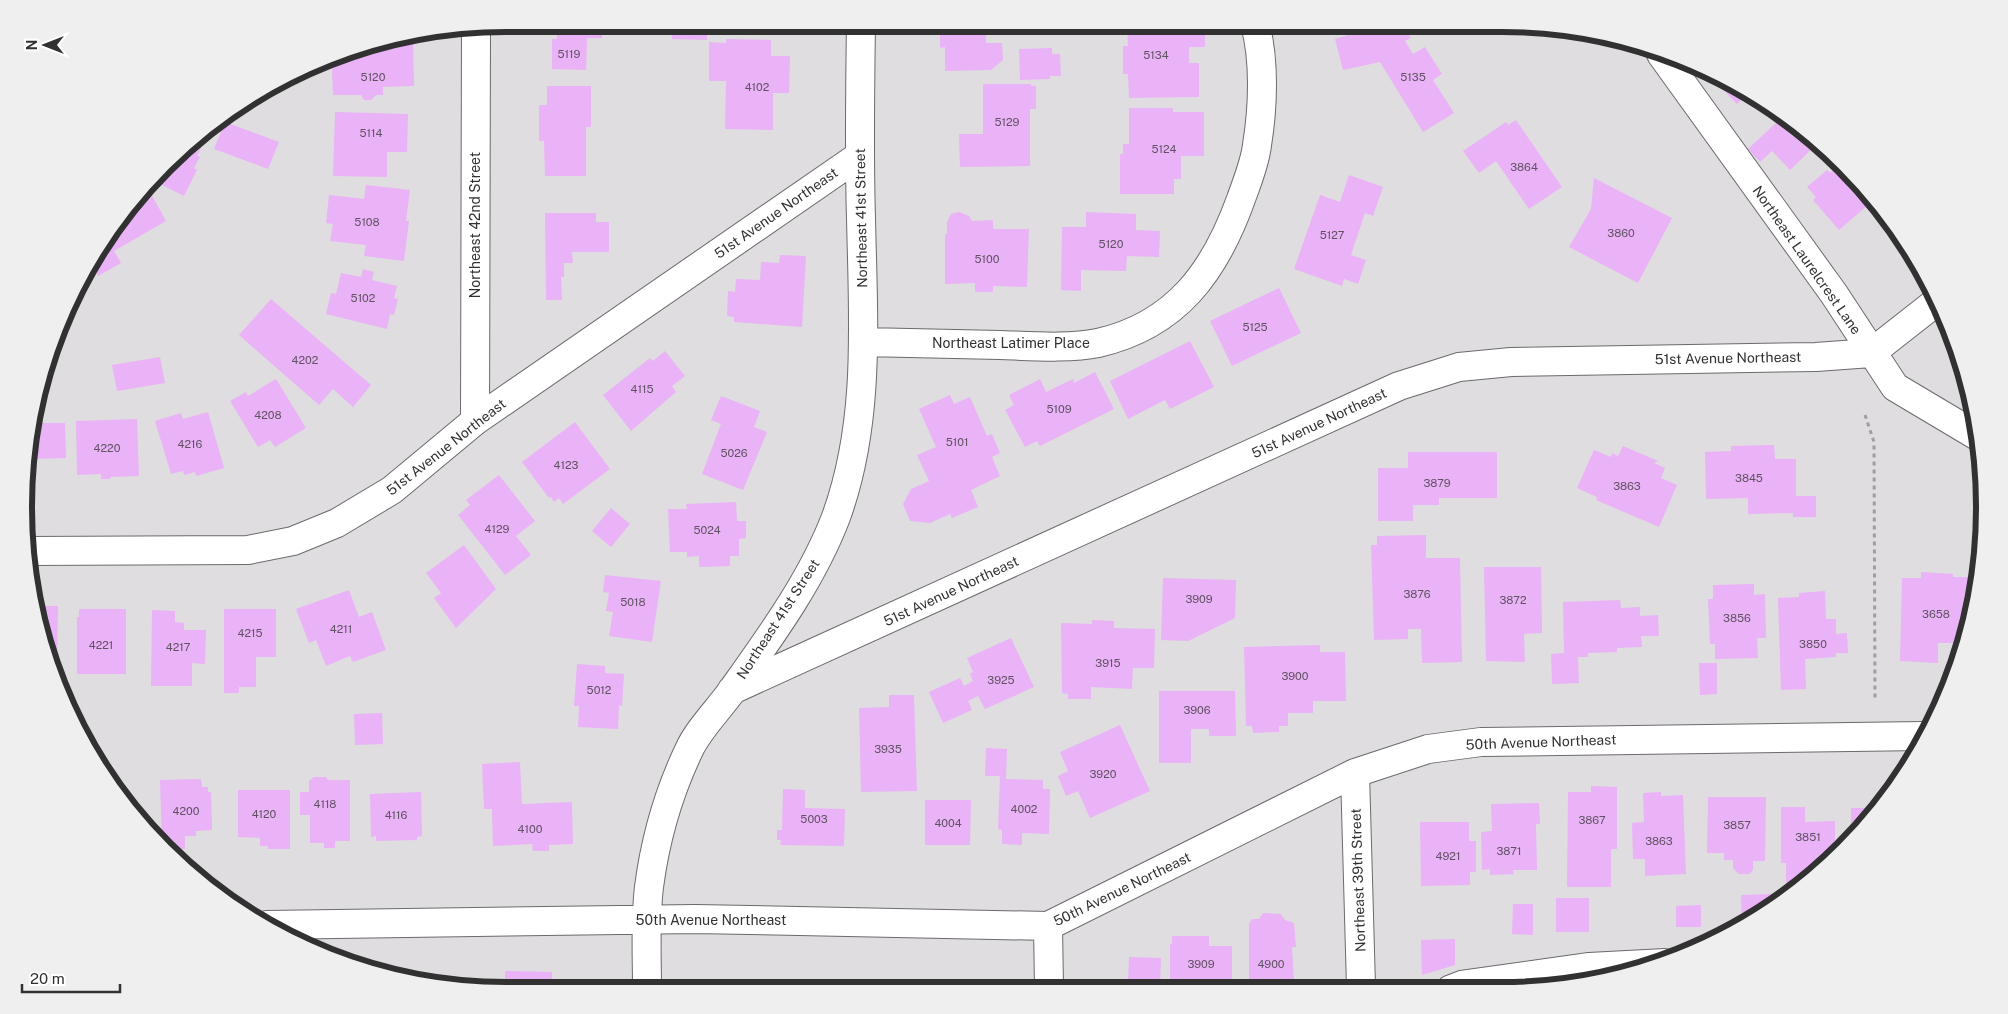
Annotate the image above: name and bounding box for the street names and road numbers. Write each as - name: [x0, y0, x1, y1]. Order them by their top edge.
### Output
- street label: Northeast 41st Street: [852, 148, 870, 288]
- street label: Northeast 42nd Street: [467, 152, 483, 298]
- street label: 51st Avenue Northeast: [711, 164, 841, 262]
- street label: Northeast Laurelcrest Lane: [1750, 183, 1865, 337]
- street label: Northeast Latimer Place: [932, 335, 1090, 351]
- street label: 51st Avenue Northeast: [1654, 349, 1802, 367]
- street label: 51st Avenue Northeast: [1249, 385, 1389, 461]
- street label: 51st Avenue Northeast: [383, 395, 509, 499]
- street label: 51st Avenue Northeast: [881, 553, 1021, 629]
- street label: Northeast 41st Street: [733, 556, 823, 682]
- street label: 50th Avenue Northeast: [1465, 731, 1617, 753]
- street label: Northeast 39th Street: [1347, 808, 1369, 952]
- street label: 50th Avenue Northeast: [1051, 849, 1193, 929]
- street label: 50th Avenue Northeast: [636, 912, 786, 928]

